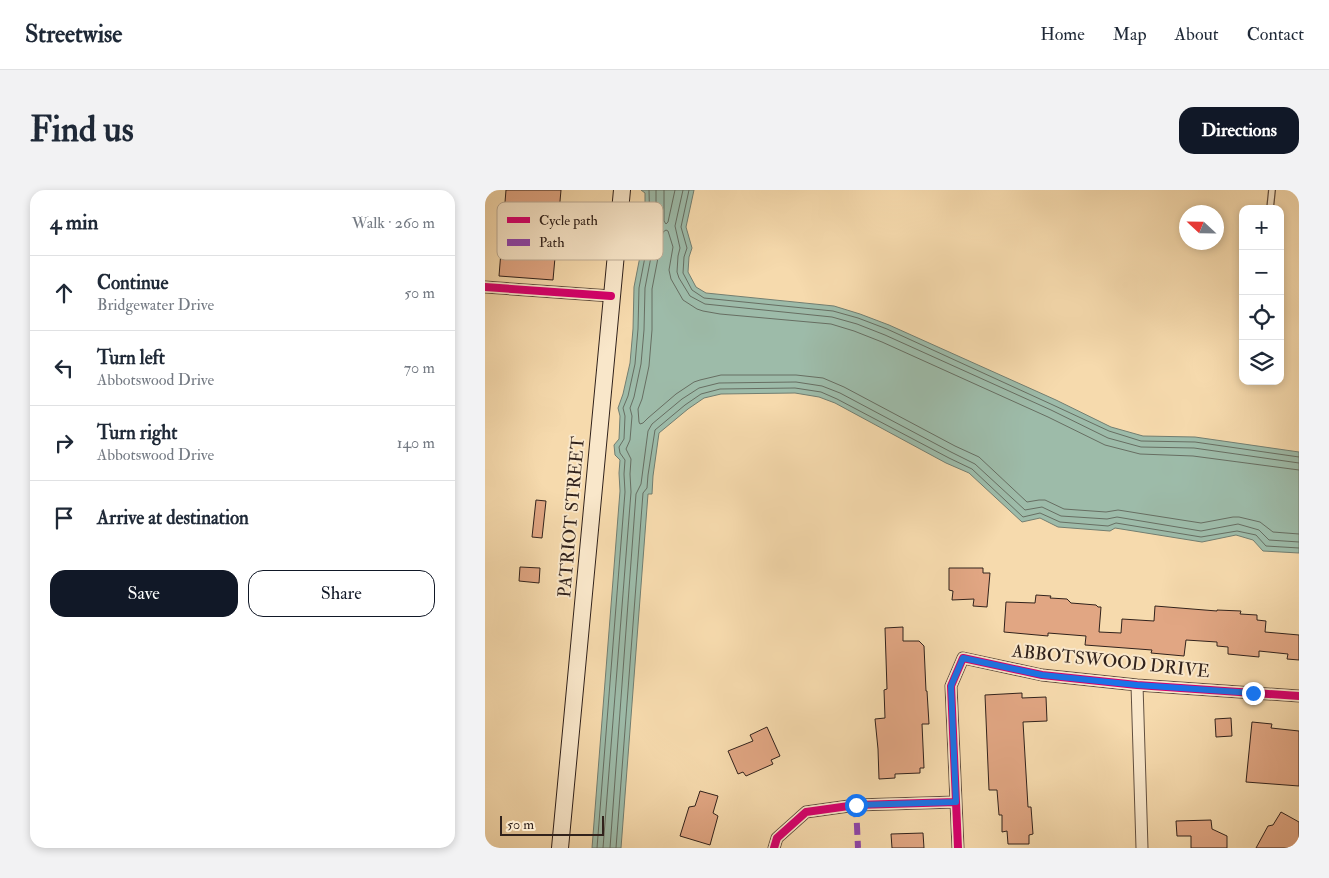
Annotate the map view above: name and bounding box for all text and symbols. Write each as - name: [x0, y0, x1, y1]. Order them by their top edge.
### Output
- text: Streetwise: [25, 19, 122, 50]
- text: Home: [1040, 23, 1085, 46]
- text: Map: [1113, 23, 1147, 46]
- text: About: [1175, 23, 1219, 46]
- text: Contact: [1247, 23, 1304, 46]
- button: Directions: [1179, 107, 1299, 154]
- text: Find us: [30, 108, 134, 152]
- legend: [497, 202, 663, 260]
- north arrow: [1179, 205, 1224, 250]
- map controls: [1239, 205, 1284, 385]
- button: +: [1239, 205, 1284, 250]
- text: 4 min: [50, 209, 98, 236]
- text: Cycle path: [539, 212, 599, 230]
- text: Walk · 260 m: [352, 213, 435, 233]
- text: Path: [539, 234, 565, 251]
- button: −: [1239, 250, 1284, 295]
- text: Continue: [97, 271, 168, 295]
- icon: ahead: [50, 279, 78, 307]
- text: 50 m: [404, 283, 435, 303]
- text: Bridgewater Drive: [97, 295, 214, 315]
- button: locate: [1239, 295, 1284, 340]
- button: layers: [1239, 340, 1284, 385]
- text: Turn left: [97, 346, 165, 370]
- icon: left: [50, 354, 78, 382]
- text: 70 m: [404, 358, 435, 378]
- text: Abbotswood Drive: [97, 370, 214, 390]
- text: Turn right: [97, 421, 177, 445]
- icon: right: [50, 429, 78, 457]
- text: 140 m: [397, 433, 435, 453]
- street label: PATRIOT STREET: [553, 435, 590, 599]
- text: Abbotswood Drive: [97, 445, 214, 465]
- icon: arrive: [50, 504, 78, 532]
- text: Arrive at destination: [97, 506, 249, 530]
- button: Save: [50, 570, 238, 617]
- button: Share: [248, 570, 435, 617]
- street label: ABBOTSWOOD DRIVE: [1010, 640, 1211, 683]
- route end: [1242, 682, 1265, 705]
- route start: [845, 794, 868, 817]
- scale bar: [500, 813, 604, 836]
- text: 50 m: [507, 816, 534, 833]

